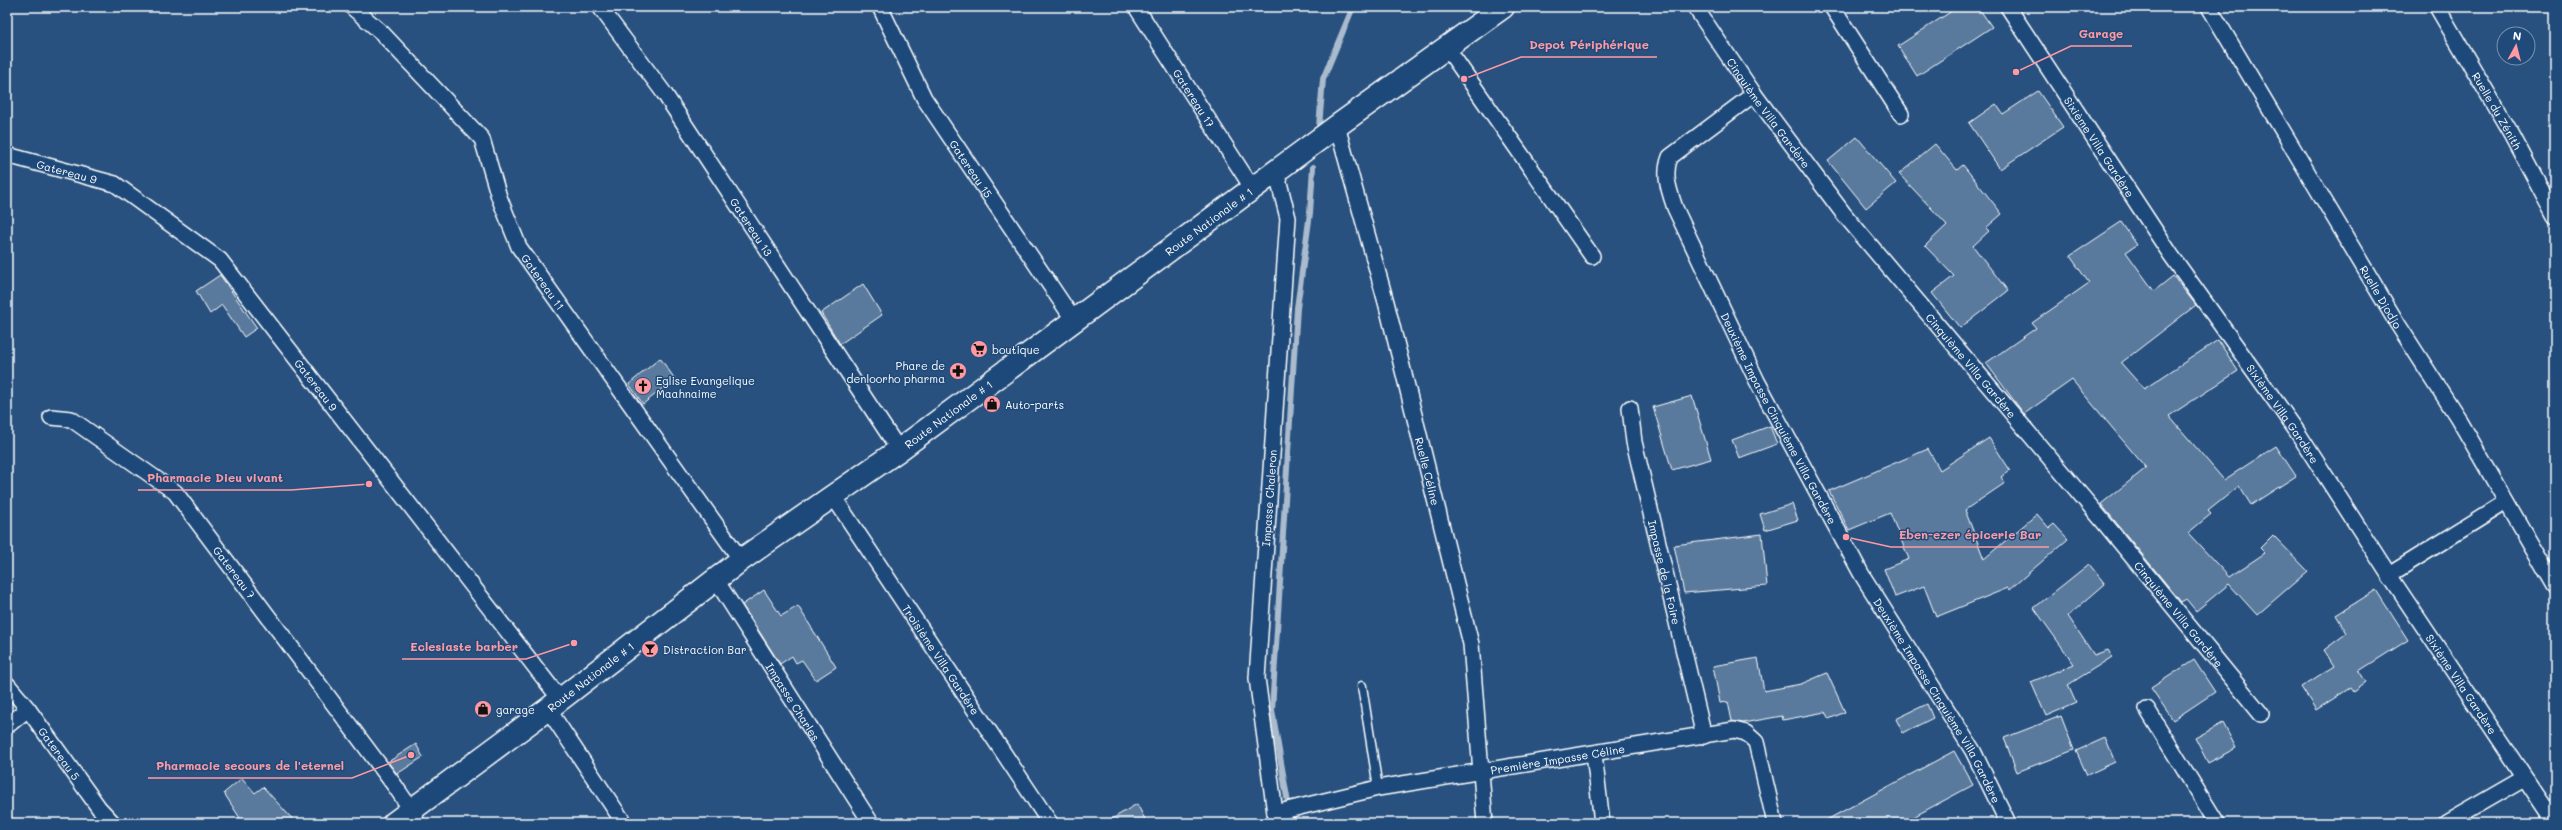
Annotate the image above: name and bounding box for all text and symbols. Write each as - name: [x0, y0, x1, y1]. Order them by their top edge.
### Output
- callout: Garage: [2071, 22, 2132, 46]
- text: Garage: [2079, 25, 2123, 41]
- north arrow: [2496, 26, 2536, 66]
- text: N: [2512, 28, 2522, 44]
- callout: Depot Périphérique: [1521, 33, 1657, 57]
- text: Depot Périphérique: [1529, 36, 1649, 52]
- street label: Cinquième Villa Gardère: [1724, 55, 1814, 171]
- street label: Gatereau 17: [1170, 66, 1219, 130]
- street label: Ruelle du Zénith: [2469, 69, 2526, 152]
- street label: Sixième Villa Gardère: [2061, 93, 2138, 200]
- street label: Gatereau 15: [947, 137, 996, 200]
- street label: Gatereau 9: [35, 156, 99, 186]
- street label: Route Nationale # 1: [1162, 184, 1256, 259]
- street label: Gatereau 13: [727, 194, 777, 259]
- street label: Gatereau 11: [518, 251, 568, 312]
- street label: Ruelle Djodjo: [2357, 262, 2406, 331]
- street label: Deuxième Impasse Cinquième Villa Gardère: [1718, 310, 1840, 527]
- street label: Cinquième Villa Gardère: [1923, 310, 2020, 421]
- supermarket icon: boutique: [969, 339, 989, 359]
- place label: boutique: [992, 342, 1040, 357]
- street label: Gatereau 9: [292, 355, 342, 414]
- place label: Phare de denloorho pharma: [847, 358, 945, 386]
- pharmacy icon: Phare de denloorho pharma: [948, 361, 968, 381]
- street label: Sixième Villa Gardère: [2244, 361, 2323, 466]
- place label: Eglise Evangelique Maahnaime: [656, 373, 755, 401]
- church icon: Eglise Evangelique Maahnaime: [633, 376, 653, 396]
- street label: Route Nationale # 1: [901, 376, 995, 451]
- shop icon: Auto-parts: [982, 394, 1002, 414]
- place label: Auto-parts: [1005, 397, 1064, 412]
- street label: Ruelle Céline: [1412, 436, 1444, 507]
- street label: Impasse Chaleron: [1258, 449, 1280, 547]
- callout: Pharmacie Dieu vivant: [138, 466, 291, 490]
- text: Pharmacie Dieu vivant: [147, 469, 283, 485]
- street label: Impasse de la Foire: [1645, 518, 1685, 626]
- callout: Eben-ezer épicerie Bar: [1891, 523, 2049, 547]
- text: Eben-ezer épicerie Bar: [1899, 526, 2041, 542]
- street label: Gatereau 7: [210, 543, 259, 601]
- street label: Cinquième Villa Gardère: [2131, 558, 2227, 670]
- street label: Deuxième Impasse Cinquième Villa Gardère: [1871, 595, 2005, 805]
- street label: Troisième Villa Gardère: [899, 601, 983, 717]
- street label: Sixième Villa Gardère: [2423, 631, 2501, 737]
- callout: Eclesiaste barber: [402, 635, 526, 659]
- text: Eclesiaste barber: [410, 638, 518, 654]
- street label: Route Nationale # 1: [544, 638, 637, 715]
- bar icon: Distraction Bar: [640, 639, 660, 659]
- place label: Distraction Bar: [663, 642, 747, 657]
- street label: Impasse Charles: [763, 660, 824, 743]
- shop icon: garage: [473, 699, 493, 719]
- place label: garage: [496, 702, 535, 717]
- street label: Gatereau 5: [36, 724, 84, 783]
- street label: Première Impasse Céline: [1489, 740, 1626, 777]
- callout: Pharmacie secours de l'eternel: [148, 754, 352, 778]
- text: Pharmacie secours de l'eternel: [156, 757, 344, 773]

